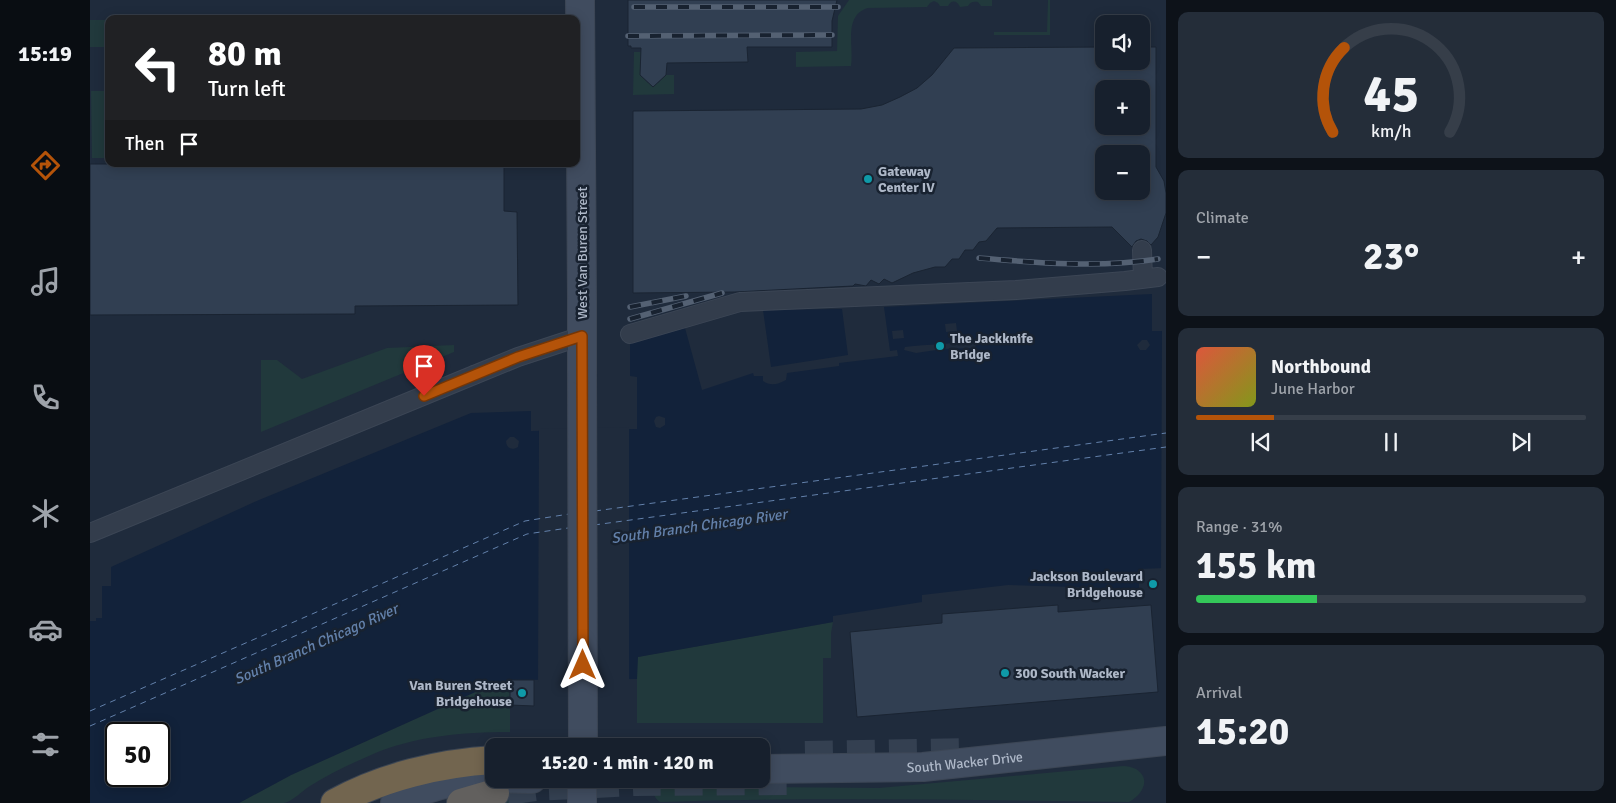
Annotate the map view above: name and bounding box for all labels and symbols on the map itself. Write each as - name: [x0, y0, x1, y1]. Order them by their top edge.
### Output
- place label: Gateway Center IV: [878, 163, 935, 196]
- marker: Gateway Center IV: [862, 173, 874, 185]
- street label: West Van Buren Street: [574, 186, 591, 319]
- place label: The Jackknife Bridge: [950, 330, 1033, 363]
- marker: The Jackknife Bridge: [934, 340, 946, 352]
- pin: [403, 345, 445, 396]
- water label: South Branch Chicago River: [610, 504, 790, 547]
- place label: Jackson Boulevard Bridgehouse: [1030, 568, 1143, 601]
- marker: Jackson Boulevard Bridgehouse: [1147, 578, 1159, 590]
- water label: South Branch Chicago River: [231, 599, 403, 688]
- position arrow: [556, 638, 608, 690]
- place label: 300 South Wacker: [1015, 665, 1125, 682]
- marker: 300 South Wacker: [999, 667, 1011, 679]
- place label: Van Buren Street Bridgehouse: [409, 677, 513, 710]
- marker: Van Buren Street Bridgehouse: [516, 687, 528, 699]
- speed limit sign: 50: [105, 722, 170, 787]
- street label: South Wacker Drive: [906, 748, 1024, 776]

